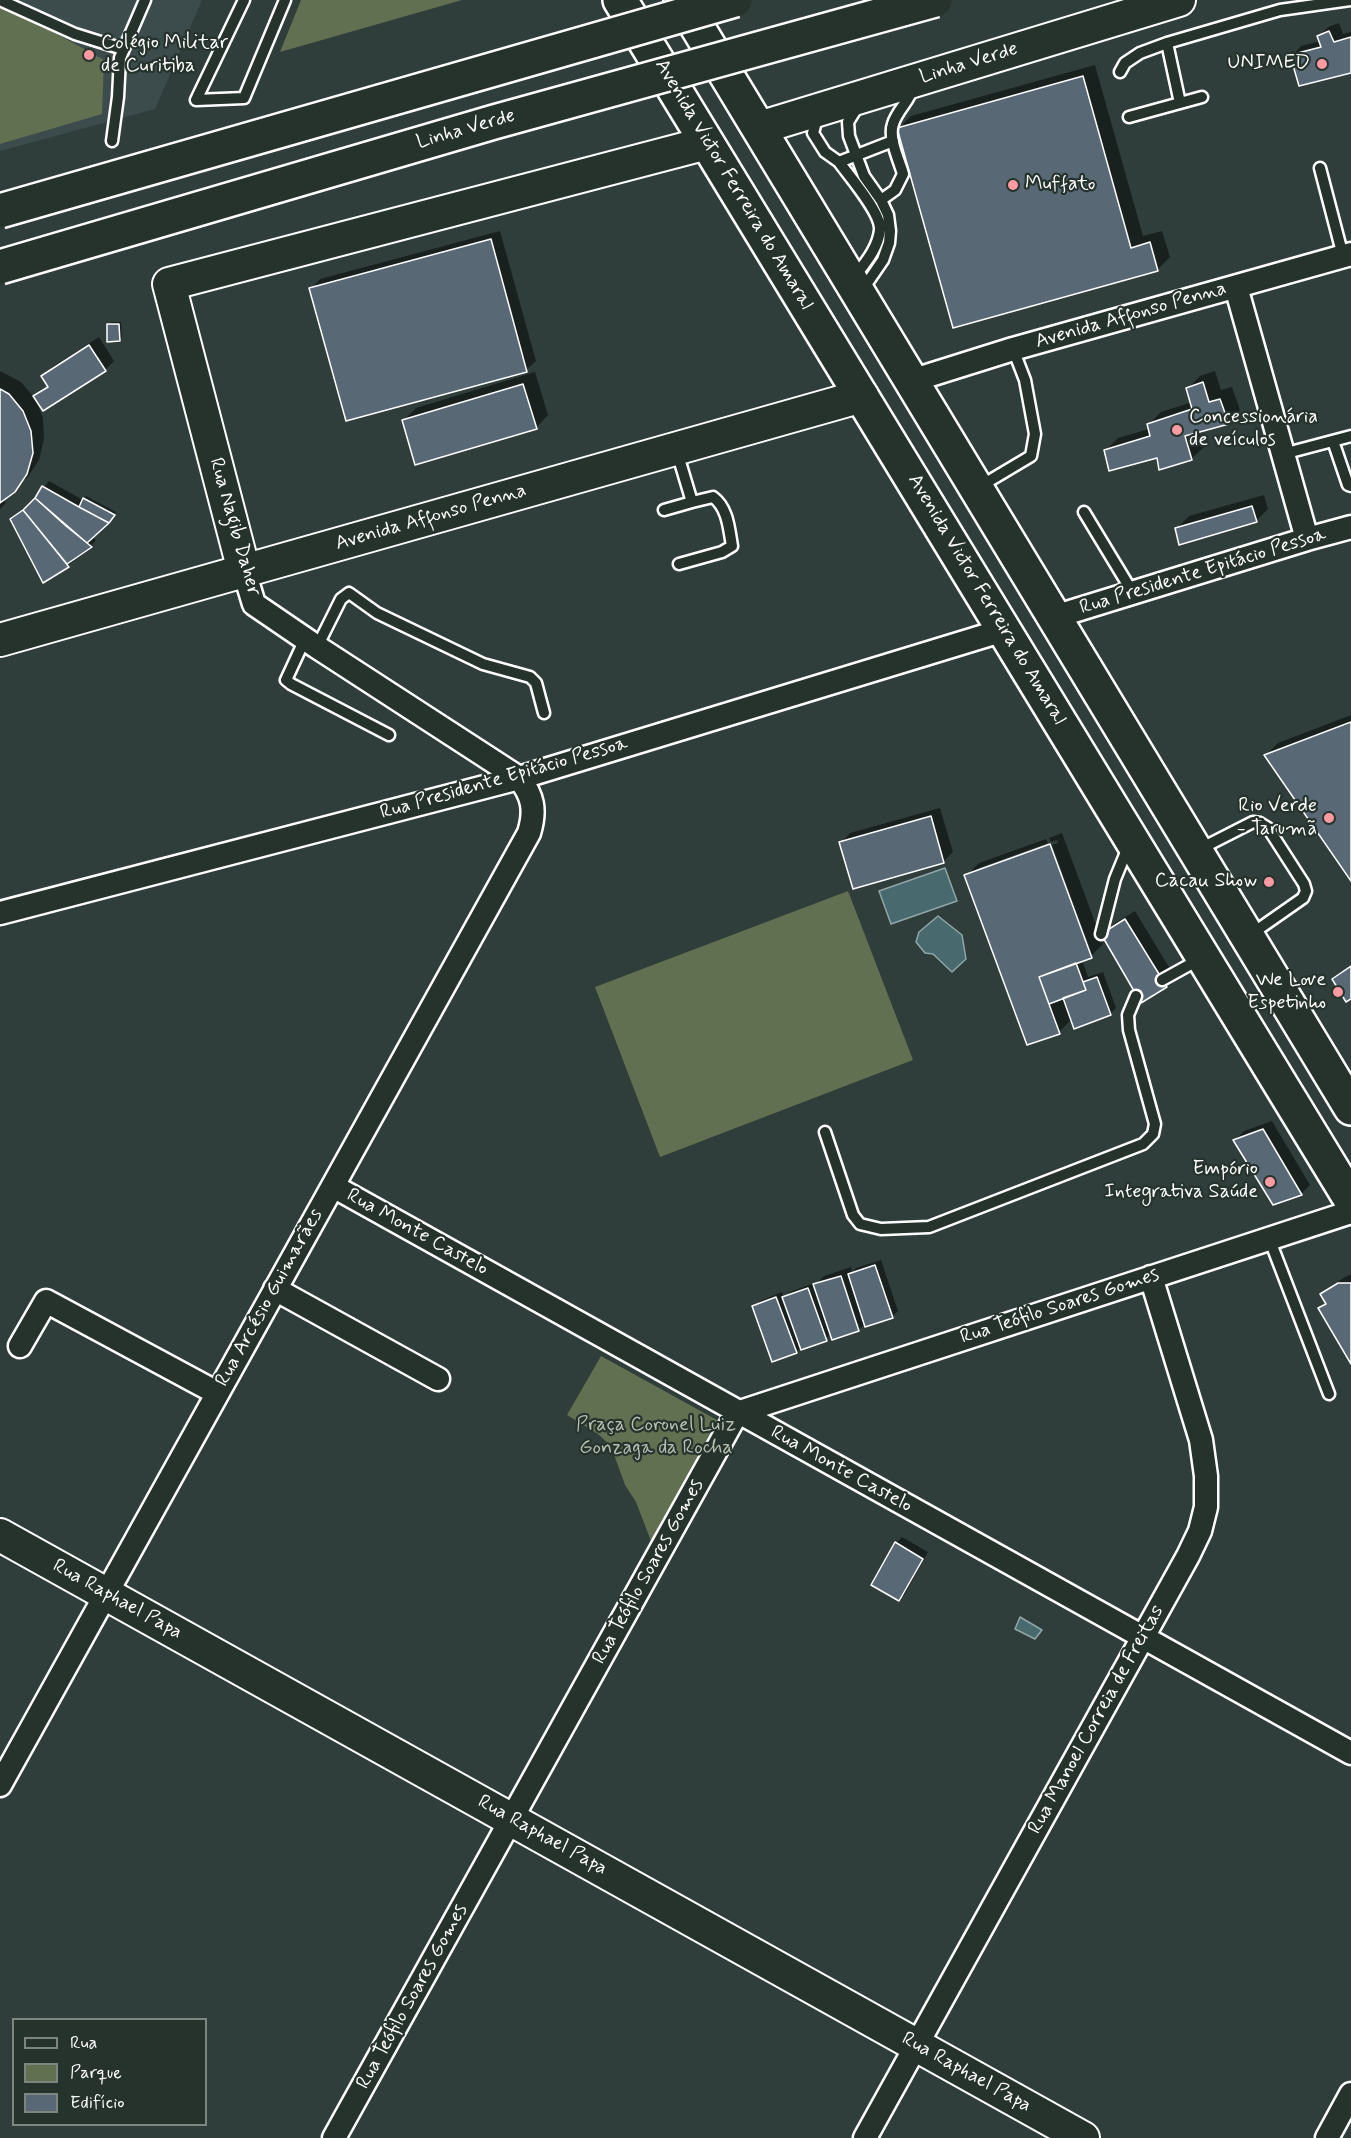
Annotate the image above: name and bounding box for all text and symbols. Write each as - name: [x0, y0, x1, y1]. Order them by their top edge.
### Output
- place label: Colégio Militar de Curitiba: [101, 32, 228, 79]
- street label: Linha Verde: [917, 38, 1021, 90]
- marker: Colégio Militar de Curitiba: [82, 48, 96, 62]
- place label: UNIMED: [1227, 52, 1310, 76]
- street label: Avenida Victor Ferreira do Amaral: [648, 55, 818, 315]
- marker: UNIMED: [1315, 57, 1329, 71]
- street label: Linha Verde: [414, 105, 518, 155]
- place label: Muffato: [1025, 173, 1096, 197]
- marker: Muffato: [1006, 178, 1020, 192]
- street label: Avenida Affonso Penna: [1033, 277, 1229, 355]
- place label: Concessionária de veículos: [1189, 406, 1318, 453]
- marker: Concessionária de veículos: [1170, 423, 1184, 437]
- street label: Rua Nagib Daher: [203, 455, 265, 599]
- street label: Avenida Victor Ferreira do Amaral: [901, 470, 1071, 730]
- street label: Avenida Affonso Penna: [333, 479, 529, 557]
- street label: Rua Presidente Epitácio Pessoa: [1077, 523, 1329, 621]
- street label: Rua Presidente Epitácio Pessoa: [378, 732, 630, 826]
- place label: Rio Verde - Tarumã: [1237, 795, 1317, 842]
- marker: Rio Verde - Tarumã: [1322, 811, 1336, 825]
- place label: Cacau Show: [1155, 870, 1257, 894]
- marker: Cacau Show: [1262, 875, 1276, 889]
- place label: We Love Espetinho: [1247, 969, 1326, 1016]
- marker: We Love Espetinho: [1331, 985, 1345, 999]
- place label: Empório Integrativa Saúde: [1104, 1158, 1258, 1205]
- marker: Empório Integrativa Saúde: [1263, 1175, 1277, 1189]
- street label: Rua Monte Castelo: [342, 1184, 492, 1282]
- street label: Rua Arcésio Guimarães: [211, 1205, 329, 1391]
- street label: Rua Teófilo Soares Gomes: [957, 1263, 1163, 1351]
- park label: Praça Coronel Luiz Gonzaga da Rocha: [576, 1414, 736, 1461]
- street label: Rua Monte Castelo: [766, 1421, 916, 1519]
- street label: Rua Teófilo Soares Gomes: [588, 1475, 710, 1669]
- street label: Rua Raphael Papa: [48, 1554, 186, 1646]
- street label: Rua Manoel Correia de Freitas: [1024, 1601, 1170, 1839]
- street label: Rua Raphael Papa: [473, 1790, 611, 1882]
- street label: Rua Teófilo Soares Gomes: [352, 1900, 474, 2094]
- legend: [12, 2018, 207, 2126]
- street label: Rua Raphael Papa: [897, 2027, 1035, 2119]
- text: Rua: [70, 2031, 97, 2055]
- text: Parque: [70, 2061, 122, 2085]
- text: Edifício: [70, 2091, 125, 2115]

